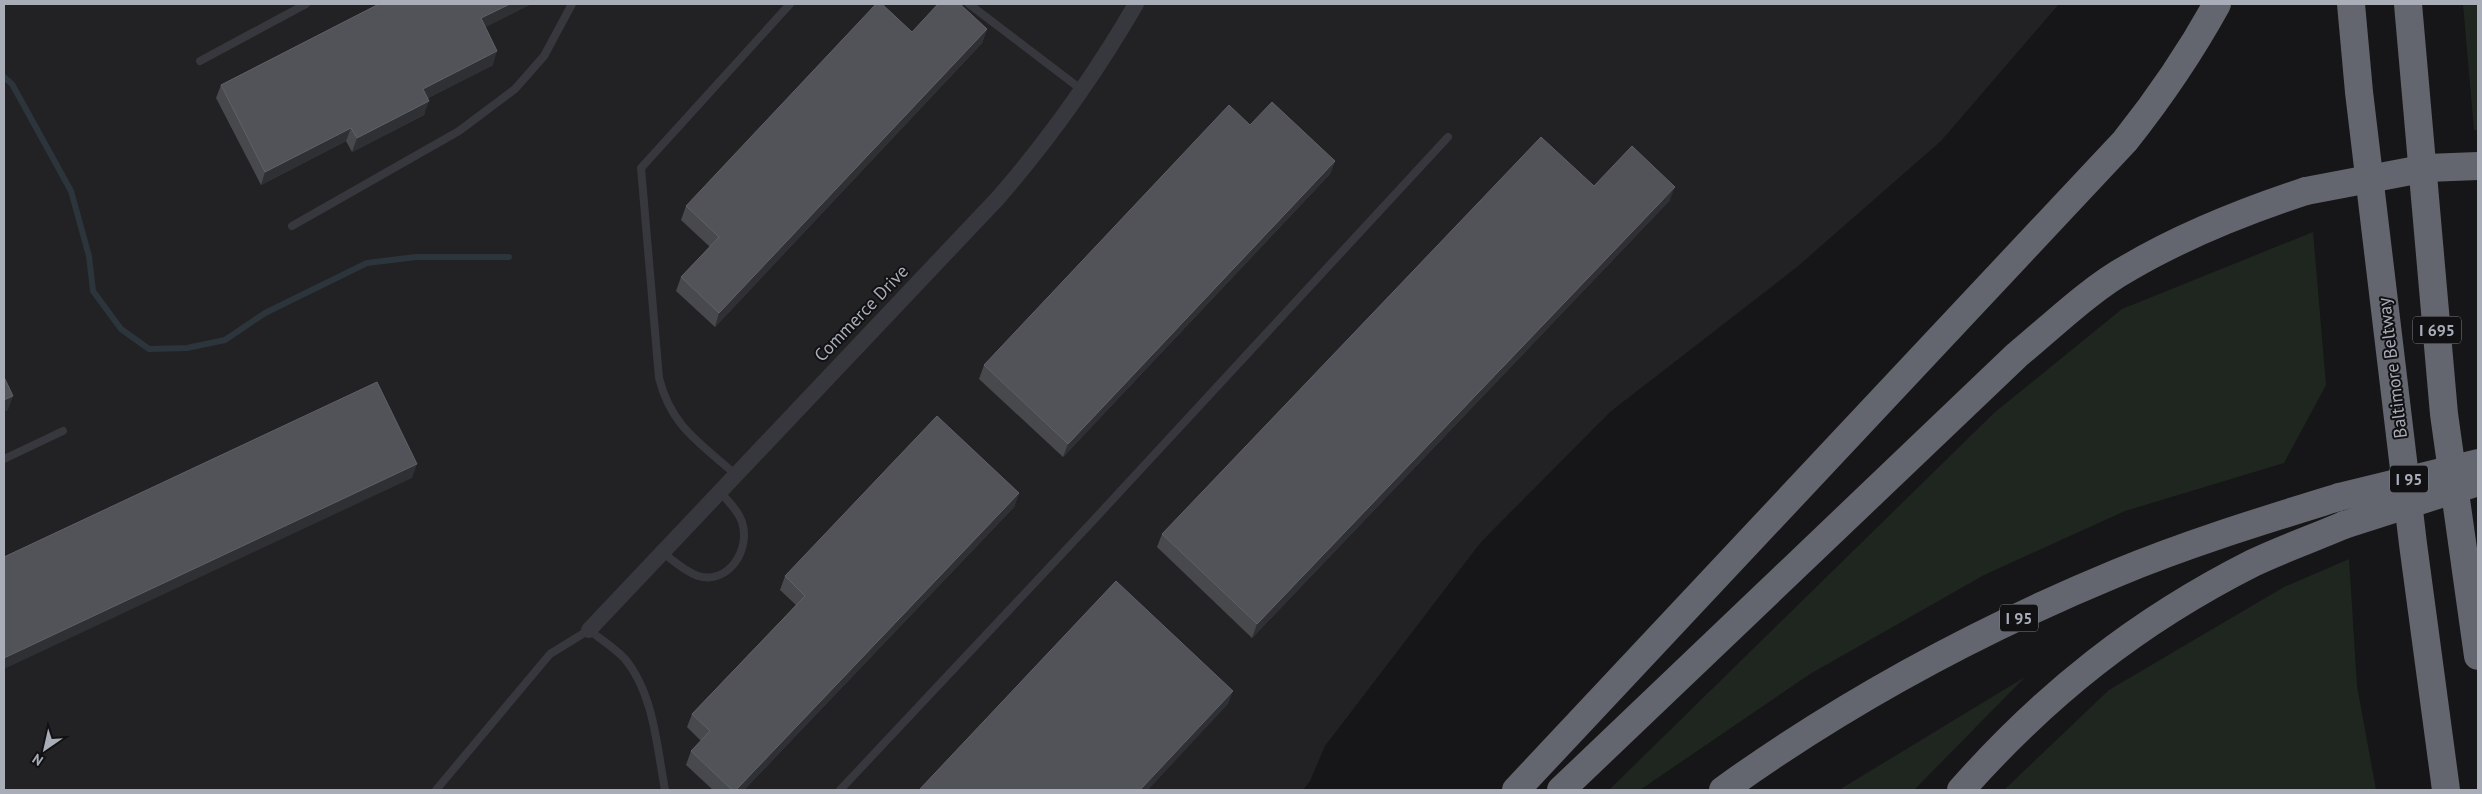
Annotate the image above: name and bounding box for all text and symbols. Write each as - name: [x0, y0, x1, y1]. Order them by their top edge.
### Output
- street label: Commerce Drive: [809, 260, 913, 366]
- street label: Baltimore Beltway: [2372, 296, 2412, 440]
- road number: I 695: [2413, 316, 2461, 344]
- road number: I 95: [2390, 466, 2428, 492]
- road number: I 95: [2000, 604, 2038, 632]
- north arrow: [20, 724, 70, 774]
- text: N: [29, 750, 47, 770]

